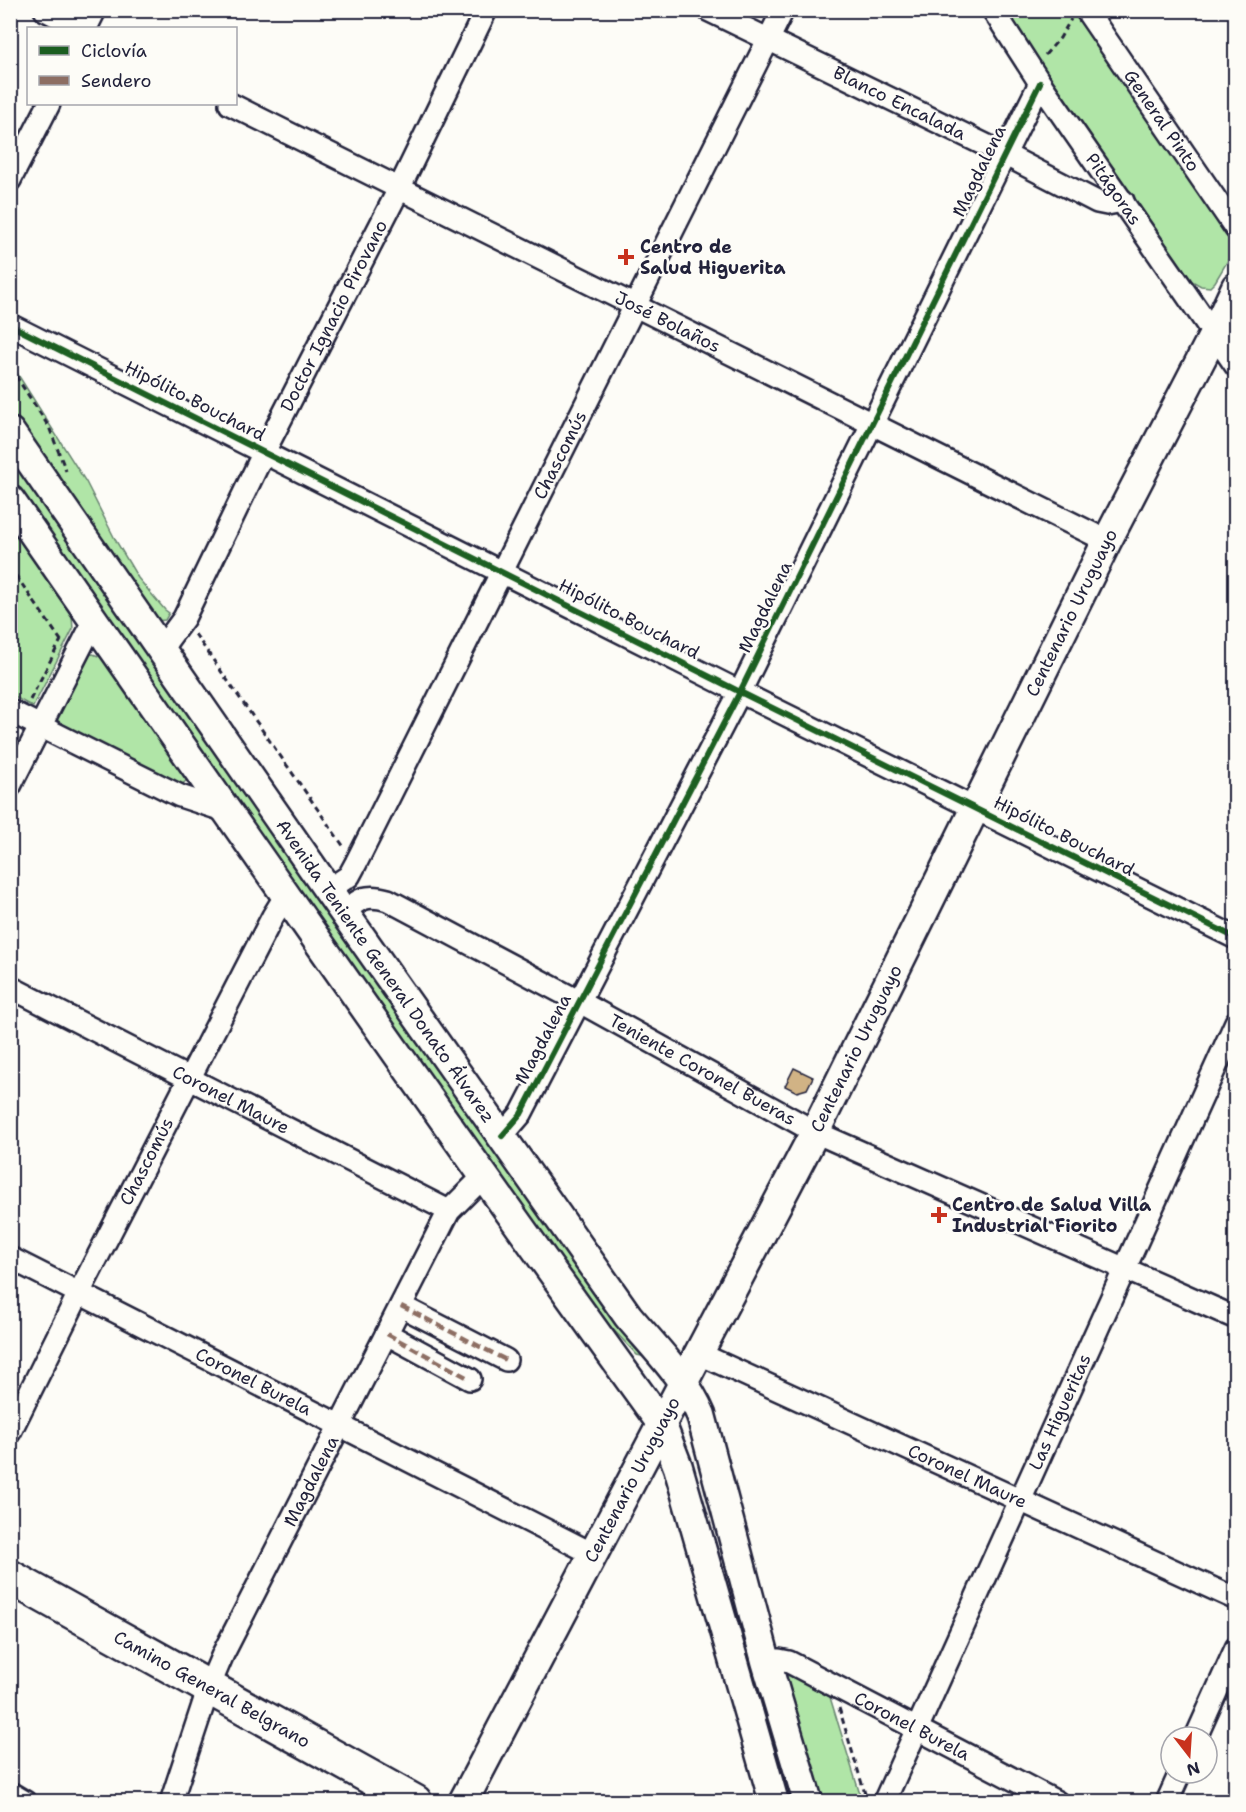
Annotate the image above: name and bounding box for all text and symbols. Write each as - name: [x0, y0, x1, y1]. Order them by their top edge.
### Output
- legend: [27, 27, 237, 105]
- text: Ciclovía: [81, 39, 147, 63]
- street label: Blanco Encalada: [829, 61, 970, 146]
- street label: General Pinto: [1118, 65, 1205, 176]
- text: Sendero: [81, 69, 151, 93]
- street label: Magdalena: [946, 121, 1012, 221]
- street label: Pitágoras: [1080, 148, 1147, 230]
- street label: Doctor Ignacio Pirovano: [275, 216, 393, 416]
- place label: Centro de Salud Higuerita: [640, 235, 786, 280]
- marker: Centro de Salud Higuerita: [617, 248, 635, 266]
- street label: José Bolaños: [611, 286, 724, 358]
- street label: Hipólito Bouchard: [120, 355, 270, 447]
- street label: Chascomús: [528, 407, 592, 503]
- street label: Centenario Uruguayo: [1020, 525, 1123, 701]
- street label: Magdalena: [732, 557, 798, 657]
- street label: Hipólito Bouchard: [554, 573, 704, 665]
- street label: Hipólito Bouchard: [989, 790, 1139, 882]
- street label: Avenida Teniente General Donato Álvarez: [271, 815, 500, 1128]
- street label: Centenario Uruguayo: [805, 961, 908, 1136]
- street label: Magdalena: [509, 990, 577, 1088]
- street label: Teniente Coronel Bueras: [605, 1008, 800, 1131]
- street label: Coronel Maure: [168, 1060, 294, 1140]
- street label: Chascomús: [114, 1114, 179, 1210]
- place label: Centro de Salud Villa Industrial Fiorito: [952, 1193, 1152, 1238]
- marker: Centro de Salud Villa Industrial Fiorito: [930, 1206, 948, 1224]
- street label: Coronel Burela: [191, 1342, 316, 1421]
- street label: Las Higueritas: [1023, 1350, 1097, 1474]
- street label: Centenario Uruguayo: [579, 1393, 686, 1567]
- street label: Magdalena: [278, 1432, 344, 1531]
- street label: Coronel Maure: [904, 1439, 1031, 1514]
- street label: Camino General Belgrano: [109, 1625, 315, 1753]
- street label: Coronel Burela: [850, 1686, 974, 1766]
- north arrow: [1159, 1725, 1219, 1785]
- text: N: [1184, 1757, 1202, 1781]

